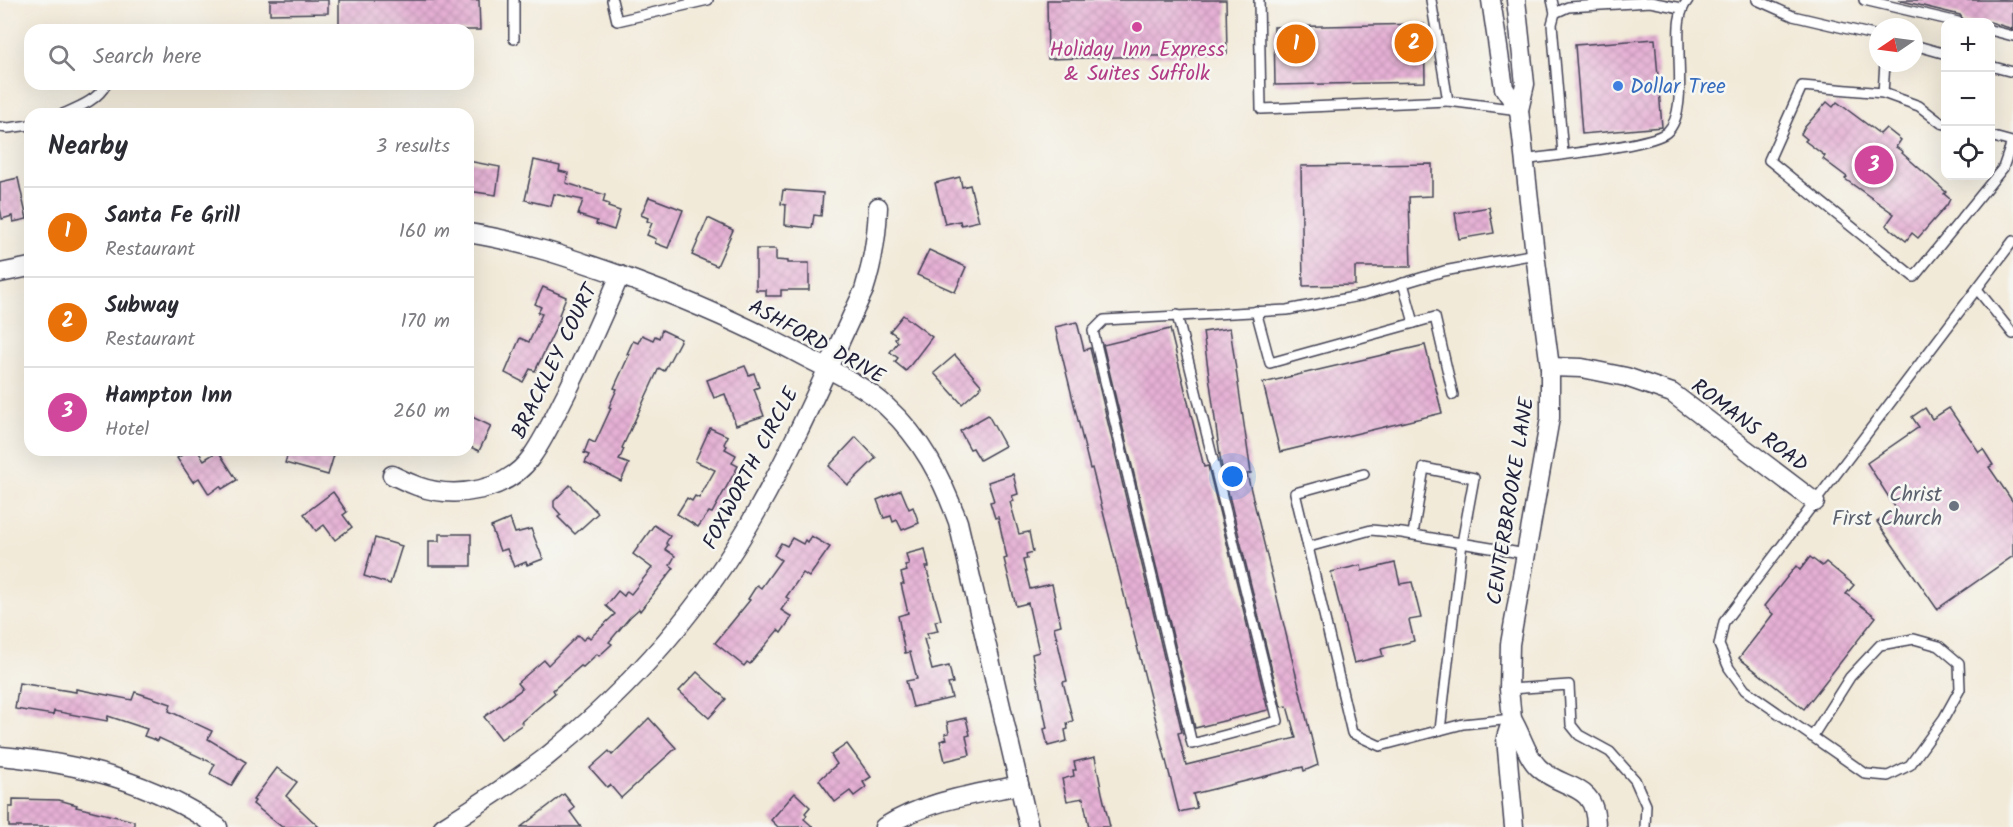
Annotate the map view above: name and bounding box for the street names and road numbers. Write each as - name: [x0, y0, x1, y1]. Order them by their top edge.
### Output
- street label: BRACKLEY COURT: [503, 277, 608, 445]
- street label: ASHFORD DRIVE: [742, 291, 891, 394]
- street label: ROMANS ROAD: [1683, 371, 1815, 481]
- street label: FOXWORTH CIRCLE: [695, 381, 808, 556]
- street label: CENTERBROOKE LANE: [1479, 394, 1544, 608]

